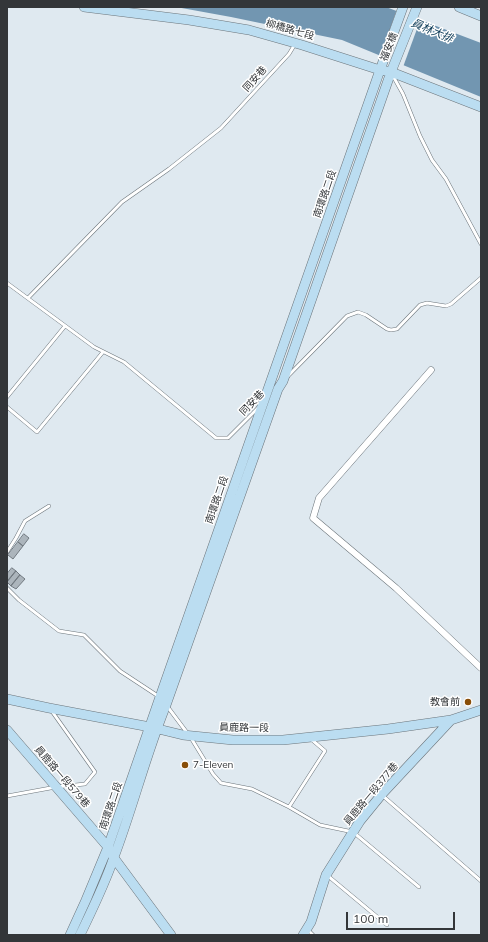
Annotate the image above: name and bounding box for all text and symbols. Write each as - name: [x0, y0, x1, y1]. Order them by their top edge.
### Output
- water label: 員林大排: [409, 16, 455, 46]
- street label: 柳橋路七段: [264, 17, 316, 43]
- street label: 福安橋: [378, 31, 400, 63]
- street label: 同安巷: [241, 64, 269, 94]
- street label: 南環路二段: [311, 168, 339, 220]
- street label: 同安巷: [237, 388, 267, 418]
- street label: 南環路二段: [203, 474, 231, 526]
- place label: 教會前: [430, 696, 460, 708]
- marker: 教會前: [463, 697, 473, 707]
- street label: 員鹿路一段: [219, 722, 269, 734]
- street label: 員鹿路一段579巷: [32, 744, 92, 810]
- place label: 7-Eleven: [193, 759, 233, 771]
- marker: 7-Eleven: [180, 760, 190, 770]
- street label: 員鹿路一段377巷: [341, 760, 401, 828]
- street label: 南環路二段: [97, 780, 125, 832]
- scale bar: [348, 904, 457, 930]
- text: 100 m: [353, 911, 388, 926]

